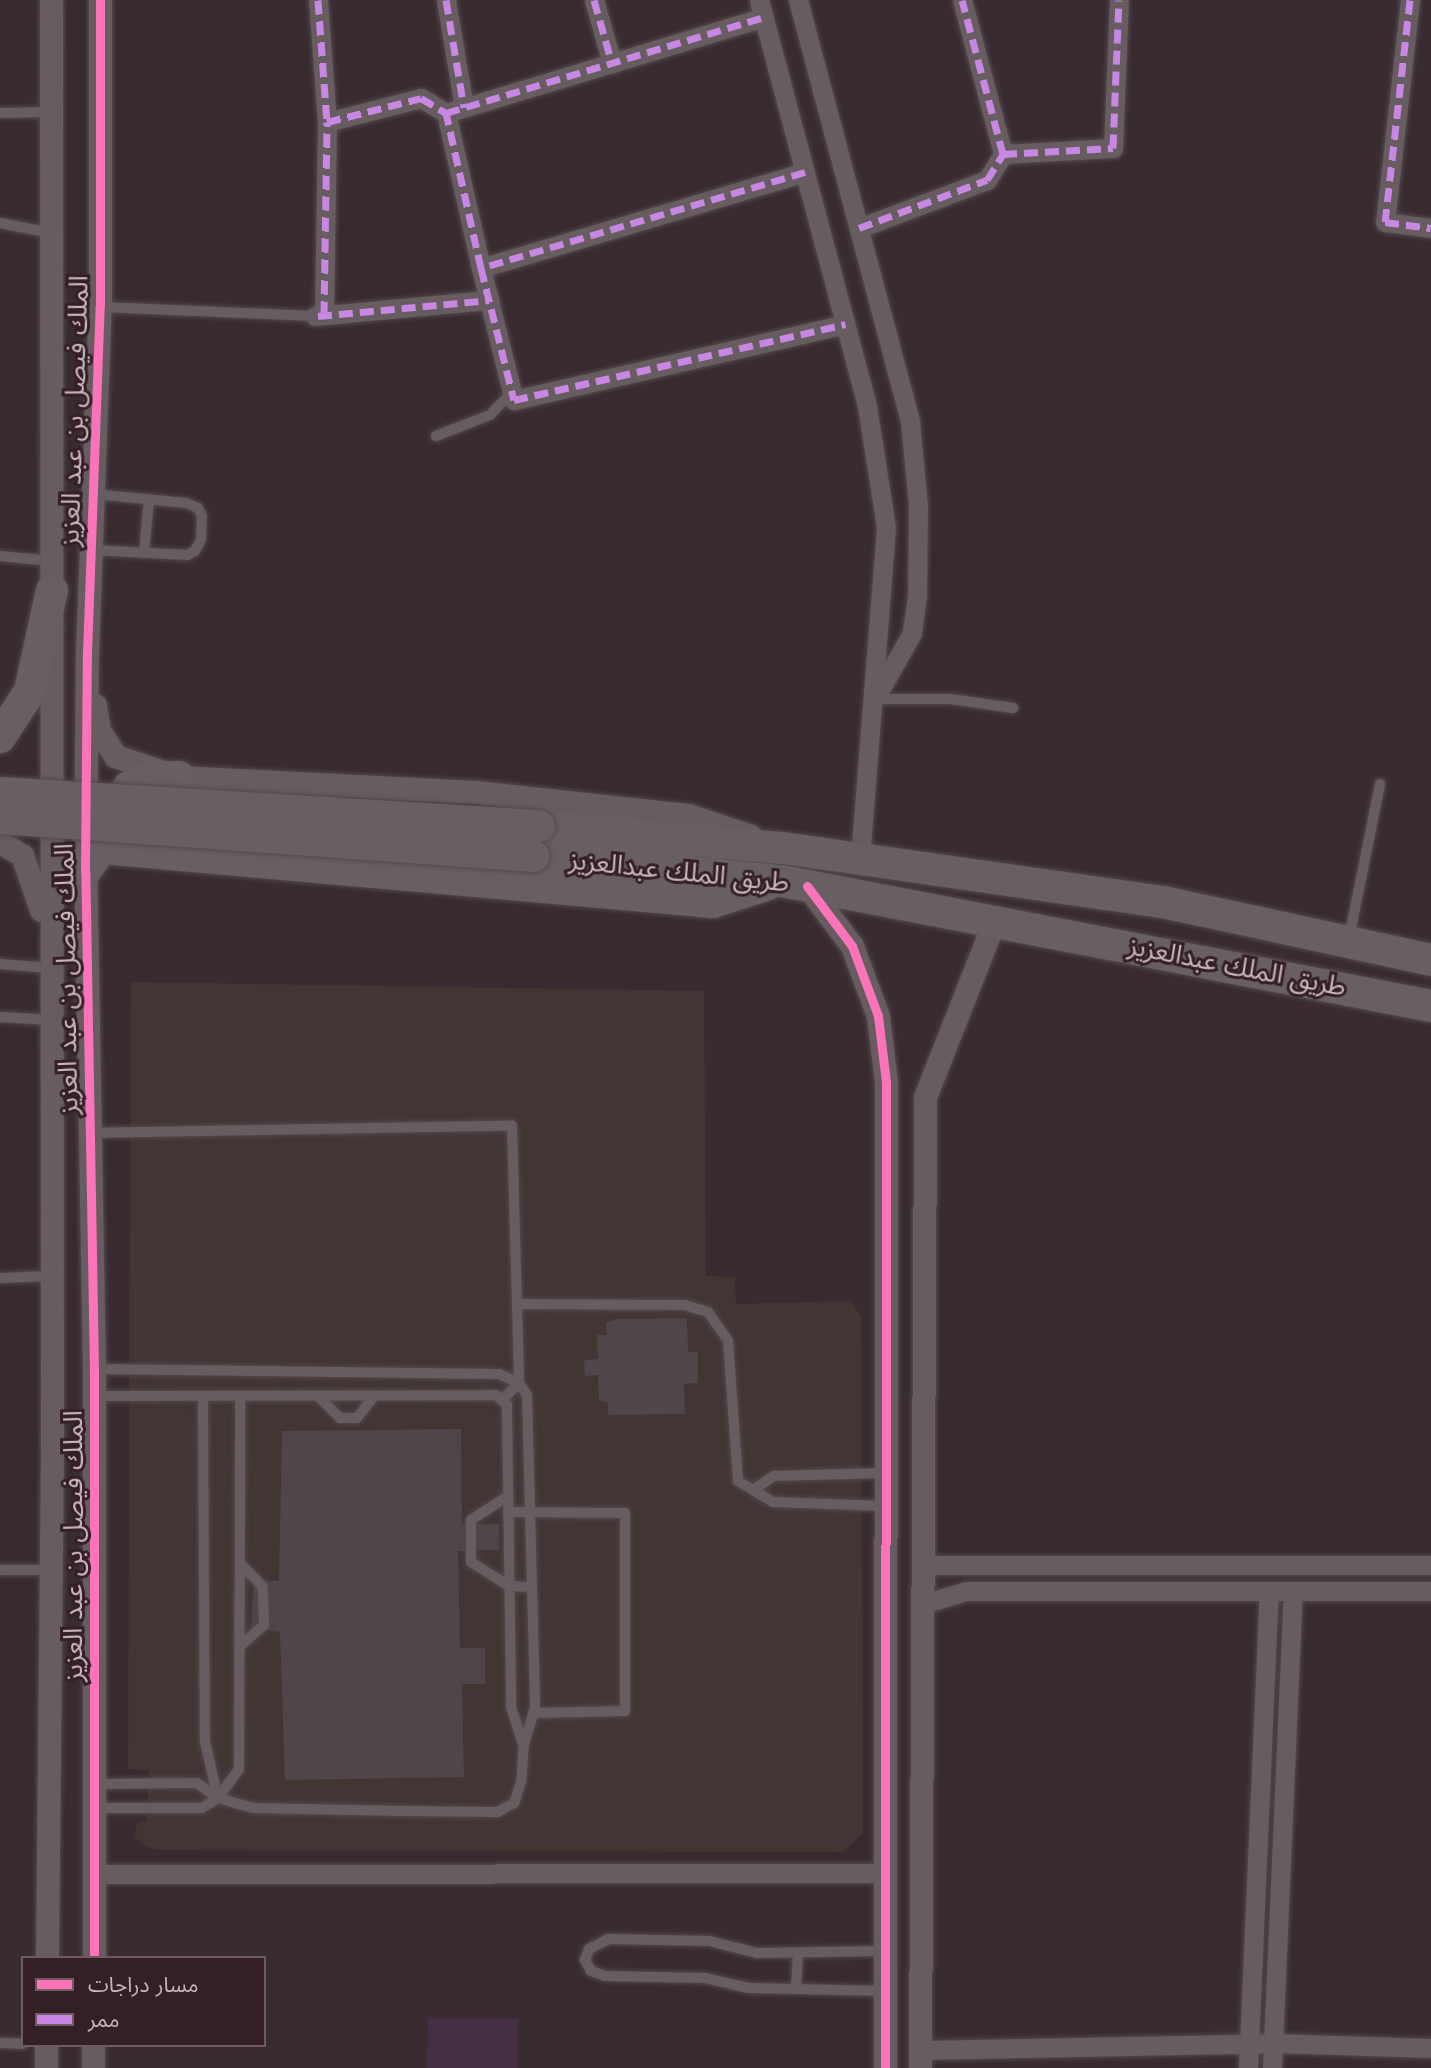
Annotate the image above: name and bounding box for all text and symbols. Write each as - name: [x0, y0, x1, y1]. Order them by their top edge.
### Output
- street label: الملك فيصل بن عبد العزيز: [55, 275, 95, 547]
- street label: الملك فيصل بن عبد العزيز: [49, 843, 85, 1115]
- street label: طريق الملك عبدالعزيز: [567, 845, 791, 899]
- street label: طريق الملك عبدالعزيز: [1125, 931, 1349, 1003]
- street label: الملك فيصل بن عبد العزيز: [58, 1410, 90, 1682]
- legend: [21, 1956, 266, 2047]
- text: مسار دراجات: [88, 1970, 199, 2000]
- text: ممر: [88, 2005, 119, 2035]

